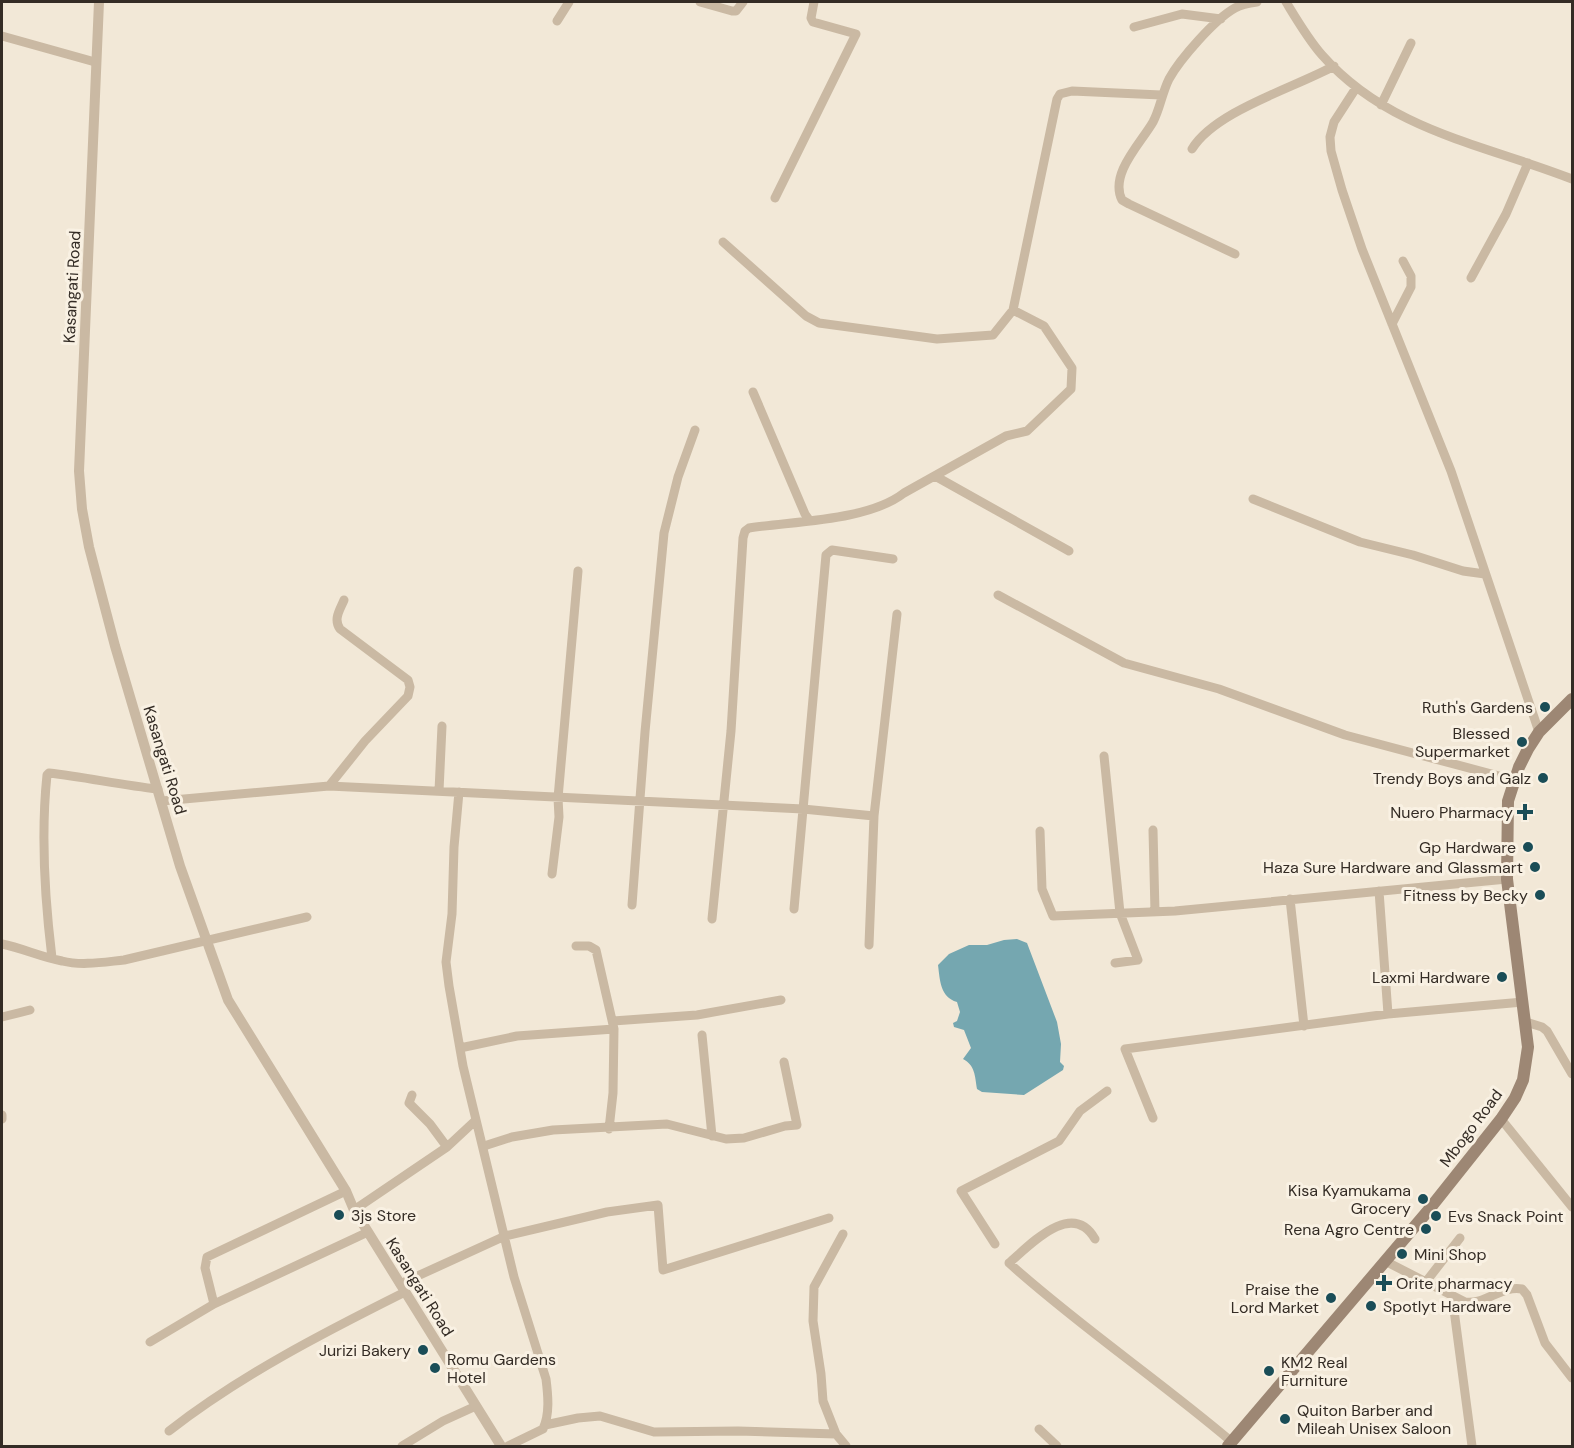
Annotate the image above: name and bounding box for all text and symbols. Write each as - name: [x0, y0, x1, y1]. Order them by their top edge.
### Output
- street label: Kasangati Road: [59, 230, 85, 344]
- place label: Ruth's Gardens: [1422, 697, 1533, 718]
- marker: Ruth's Gardens: [1538, 700, 1552, 714]
- street label: Kasangati Road: [138, 703, 192, 817]
- place label: Blessed Supermarket: [1415, 723, 1510, 762]
- marker: Blessed Supermarket: [1515, 735, 1529, 749]
- place label: Trendy Boys and Galz: [1373, 768, 1531, 789]
- marker: Trendy Boys and Galz: [1536, 771, 1550, 785]
- place label: Nuero Pharmacy: [1390, 802, 1513, 823]
- marker: Nuero Pharmacy: [1518, 805, 1532, 819]
- place label: Gp Hardware: [1419, 837, 1516, 858]
- marker: Gp Hardware: [1521, 840, 1535, 854]
- place label: Haza Sure Hardware and Glassmart: [1263, 857, 1523, 878]
- marker: Haza Sure Hardware and Glassmart: [1528, 860, 1542, 874]
- place label: Fitness by Becky: [1403, 885, 1528, 906]
- marker: Fitness by Becky: [1533, 888, 1547, 902]
- place label: Laxmi Hardware: [1372, 967, 1490, 988]
- marker: Laxmi Hardware: [1495, 970, 1509, 984]
- street label: Mbogo Road: [1435, 1085, 1507, 1171]
- place label: Kisa Kyamukama Grocery: [1288, 1180, 1411, 1219]
- marker: Kisa Kyamukama Grocery: [1416, 1192, 1430, 1206]
- place label: 3js Store: [351, 1205, 416, 1226]
- place label: Evs Snack Point: [1448, 1206, 1564, 1227]
- marker: 3js Store: [332, 1208, 346, 1222]
- marker: Evs Snack Point: [1429, 1209, 1443, 1223]
- place label: Rena Agro Centre: [1284, 1219, 1414, 1240]
- marker: Rena Agro Centre: [1419, 1222, 1433, 1236]
- street label: Kasangati Road: [381, 1234, 459, 1340]
- place label: Mini Shop: [1414, 1244, 1487, 1265]
- marker: Mini Shop: [1395, 1247, 1409, 1261]
- place label: Orite pharmacy: [1396, 1273, 1512, 1294]
- marker: Orite pharmacy: [1377, 1276, 1391, 1290]
- place label: Praise the Lord Market: [1231, 1279, 1319, 1318]
- marker: Praise the Lord Market: [1324, 1291, 1338, 1305]
- place label: Spotlyt Hardware: [1383, 1296, 1511, 1317]
- marker: Spotlyt Hardware: [1364, 1299, 1378, 1313]
- place label: Jurizi Bakery: [319, 1340, 411, 1361]
- marker: Jurizi Bakery: [416, 1343, 430, 1357]
- place label: Romu Gardens Hotel: [447, 1349, 556, 1388]
- place label: KM2 Real Furniture: [1281, 1352, 1348, 1391]
- marker: Romu Gardens Hotel: [428, 1361, 442, 1375]
- marker: KM2 Real Furniture: [1262, 1364, 1276, 1378]
- place label: Quiton Barber and Mileah Unisex Saloon: [1297, 1400, 1451, 1439]
- marker: Quiton Barber and Mileah Unisex Saloon: [1278, 1412, 1292, 1426]

